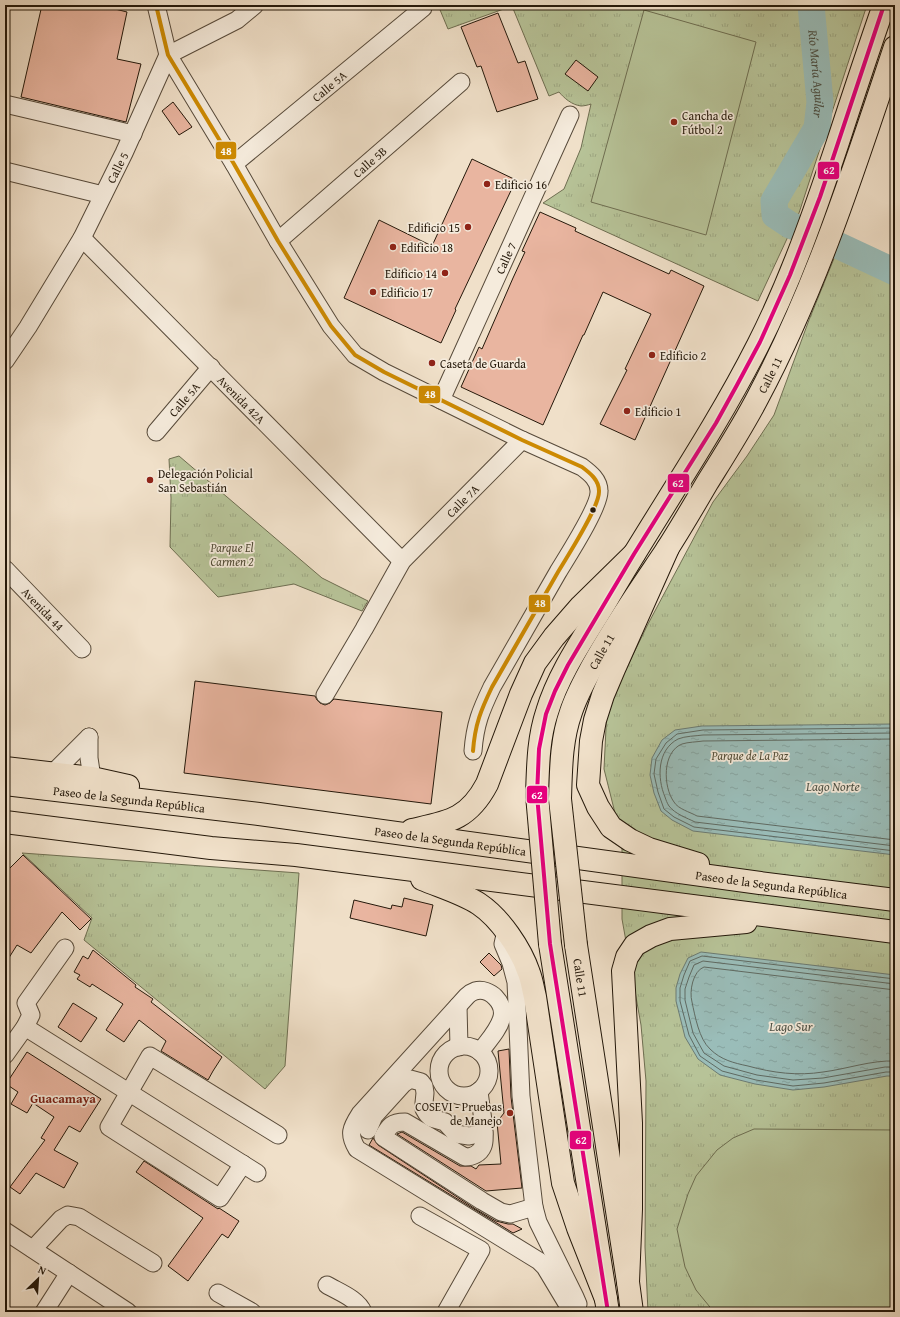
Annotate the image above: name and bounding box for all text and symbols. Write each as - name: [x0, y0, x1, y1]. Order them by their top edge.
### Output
- water label: Río María Aguilar: [804, 28, 830, 120]
- street label: Calle 5A: [308, 66, 350, 105]
- place label: Cancha de Fútbol 2: [682, 107, 734, 138]
- marker: Cancha de Fútbol 2: [669, 117, 679, 127]
- line badge: 48: [215, 141, 237, 160]
- street label: Calle 5B: [349, 142, 390, 181]
- text: 48: [220, 143, 232, 159]
- street label: Calle 5: [102, 149, 132, 186]
- line badge: 62: [817, 161, 840, 180]
- text: 62: [823, 162, 835, 178]
- place label: Edificio 16: [495, 176, 547, 193]
- marker: Edificio 16: [482, 179, 492, 189]
- place label: Edificio 15: [408, 219, 460, 236]
- marker: Edificio 15: [463, 222, 473, 232]
- place label: Edificio 18: [401, 239, 453, 256]
- street label: Calle 7: [491, 239, 520, 276]
- marker: Edificio 18: [388, 242, 398, 252]
- place label: Edificio 14: [385, 265, 437, 282]
- marker: Edificio 14: [440, 268, 450, 278]
- place label: Edificio 17: [381, 284, 433, 301]
- marker: Edificio 17: [368, 287, 378, 297]
- place label: Edificio 2: [660, 347, 707, 364]
- marker: Edificio 2: [647, 350, 657, 360]
- street label: Calle 11: [753, 353, 786, 396]
- place label: Caseta de Guarda: [440, 355, 526, 372]
- marker: Caseta de Guarda: [427, 358, 437, 368]
- street label: Avenida 42A: [214, 371, 270, 428]
- street label: Calle 5A: [164, 378, 204, 420]
- line badge: 48: [418, 385, 441, 404]
- text: 48: [424, 386, 436, 402]
- place label: Edificio 1: [635, 403, 682, 420]
- marker: Edificio 1: [622, 406, 632, 416]
- place label: Delegación Policial San Sebastián: [158, 465, 253, 496]
- line badge: 62: [667, 473, 690, 493]
- marker: Delegación Policial San Sebastián: [145, 475, 155, 485]
- text: 62: [672, 475, 684, 491]
- street label: Calle 7A: [442, 480, 483, 521]
- unlabelled marker: [588, 505, 598, 515]
- park label: Parque El Carmen 2: [209, 539, 254, 570]
- street label: Avenida 44: [18, 583, 68, 634]
- line badge: 48: [528, 594, 551, 613]
- text: 48: [534, 595, 546, 611]
- street label: Calle 11: [584, 630, 618, 672]
- park label: Parque de La Paz: [711, 747, 789, 764]
- water label: Lago Norte: [805, 777, 860, 796]
- street label: Paseo de la Segunda República: [52, 781, 206, 816]
- line badge: 62: [526, 785, 548, 804]
- text: 62: [531, 787, 543, 803]
- street label: Paseo de la Segunda República: [374, 822, 528, 859]
- street label: Paseo de la Segunda República: [695, 866, 849, 902]
- street label: Calle 11: [570, 957, 592, 998]
- water label: Lago Sur: [768, 1017, 814, 1036]
- district label: Guacamaya: [30, 1089, 96, 1108]
- place label: COSEVI - Pruebas de Manejo: [415, 1098, 502, 1129]
- marker: COSEVI - Pruebas de Manejo: [505, 1108, 515, 1118]
- line badge: 62: [569, 1130, 592, 1150]
- text: 62: [575, 1132, 587, 1148]
- north arrow: [18, 1259, 58, 1299]
- text: N: [36, 1261, 50, 1279]

